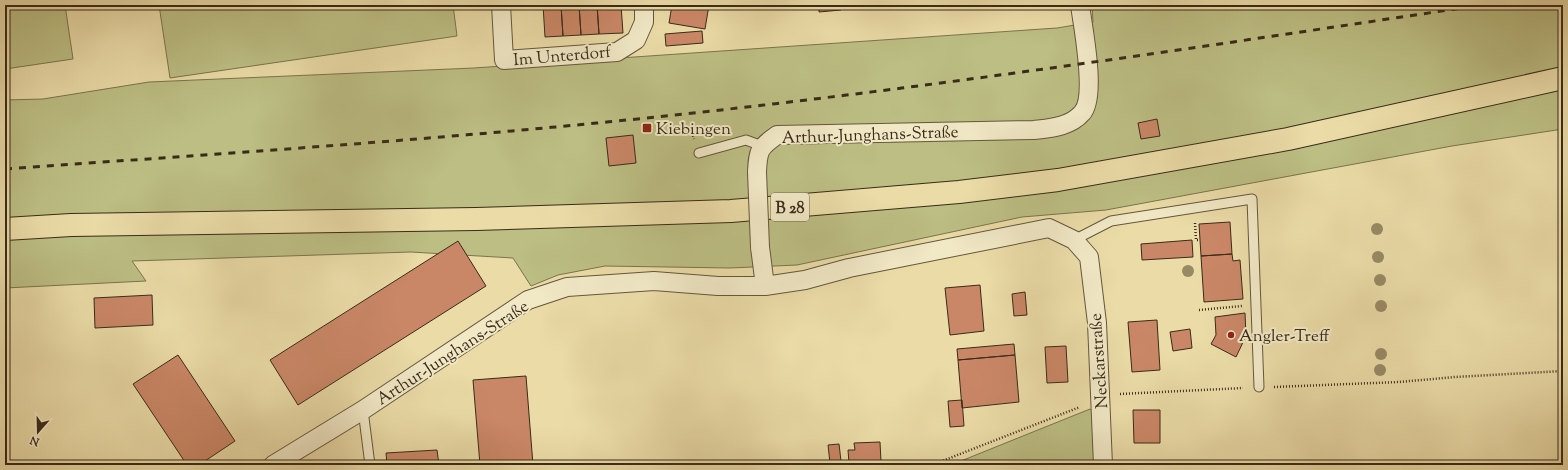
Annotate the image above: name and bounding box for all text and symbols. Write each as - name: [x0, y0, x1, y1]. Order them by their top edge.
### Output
- street label: Im Unterdorf: [512, 41, 613, 73]
- place label: Kiebingen: [656, 118, 731, 142]
- street label: Arthur-Junghans-Straße: [781, 121, 959, 151]
- marker: Kiebingen: [641, 122, 653, 134]
- road number: B 28: [771, 193, 809, 221]
- street label: Arthur-Junghans-Straße: [372, 295, 534, 412]
- street label: Neckarstraße: [1085, 312, 1115, 409]
- place label: Angler-Treff: [1239, 325, 1330, 349]
- marker: Angler-Treff: [1226, 330, 1236, 340]
- north arrow: [18, 412, 58, 452]
- text: N: [28, 431, 43, 450]

